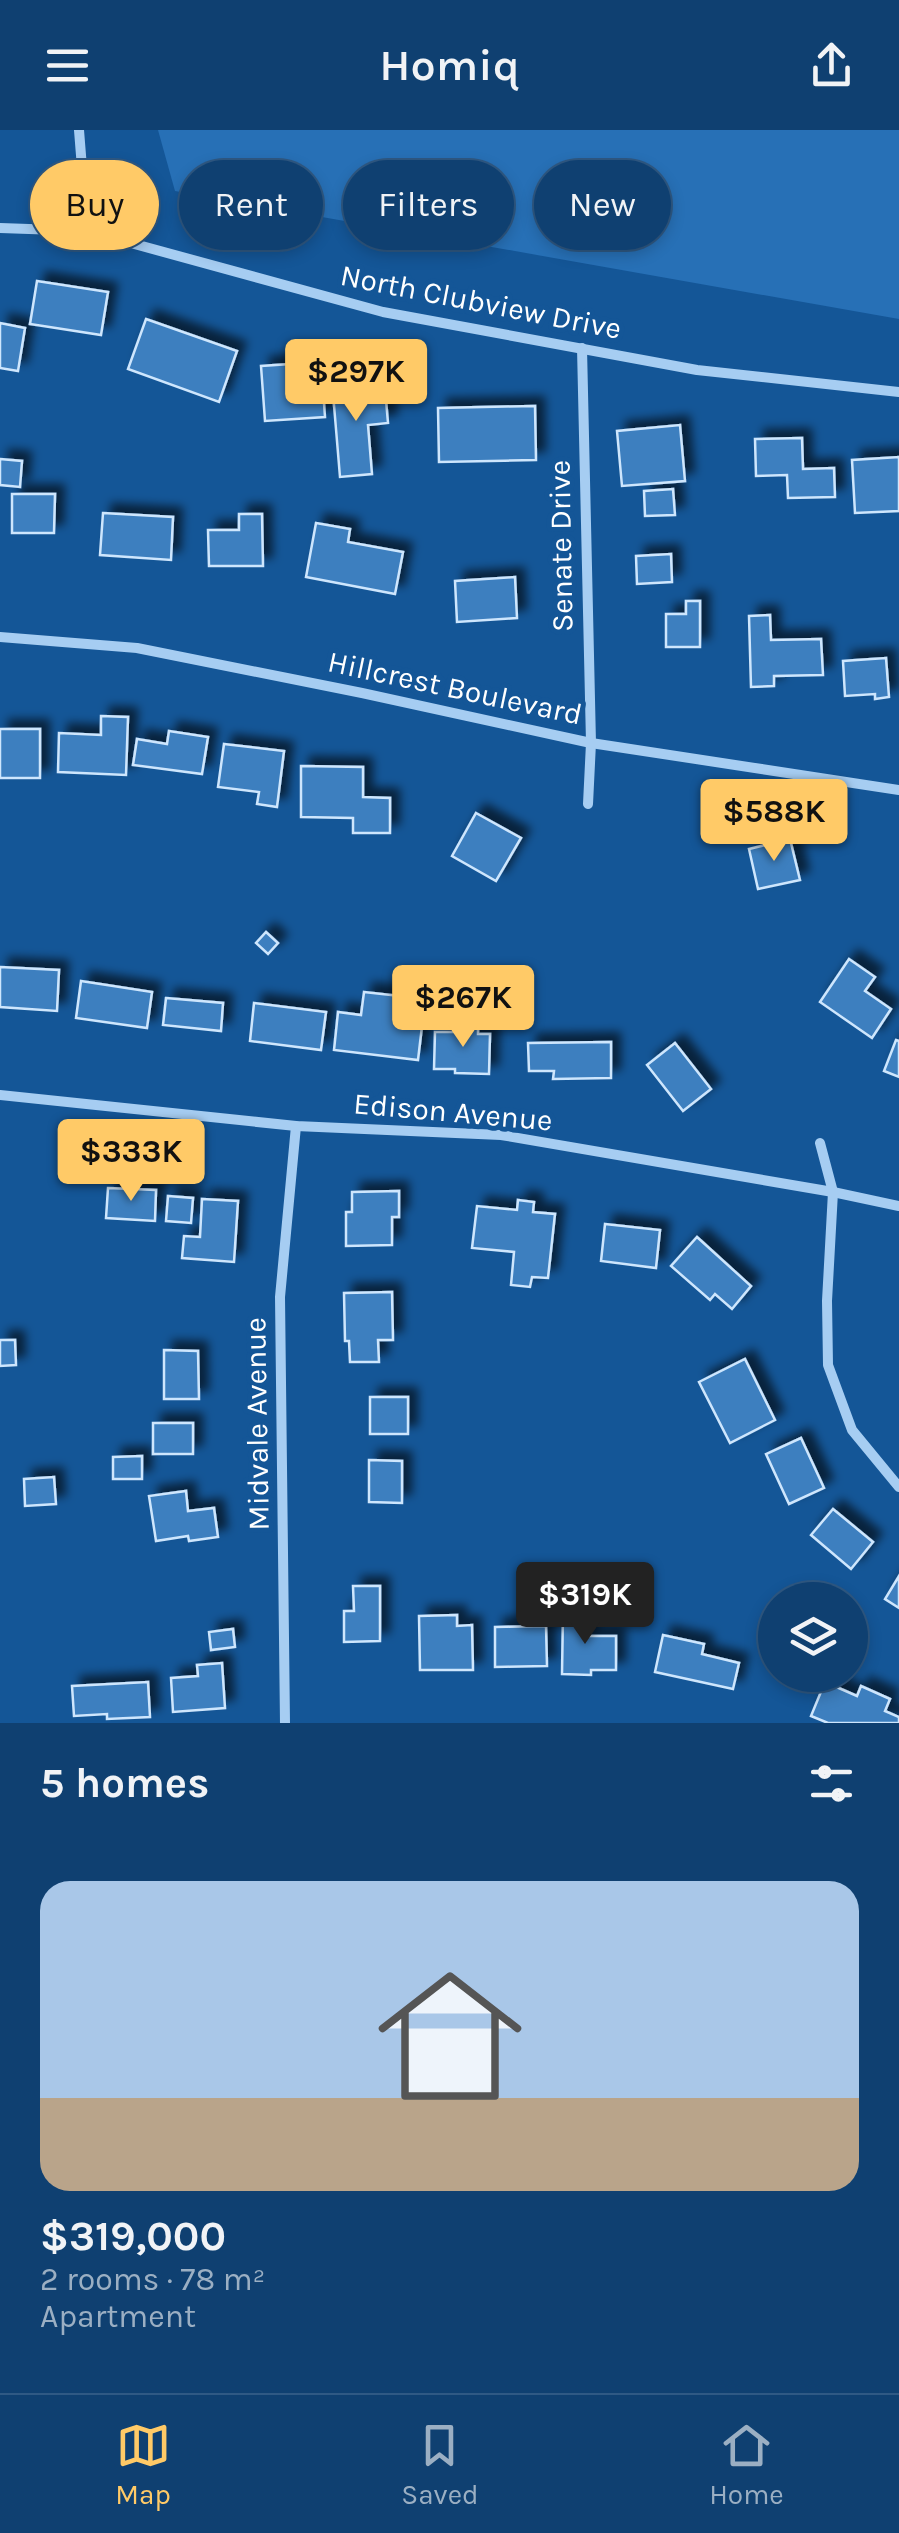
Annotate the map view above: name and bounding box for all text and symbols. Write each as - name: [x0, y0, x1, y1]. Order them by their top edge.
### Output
- icon: menu: [40, 38, 95, 93]
- icon: share: [804, 38, 859, 93]
- text: Homiq: [379, 39, 520, 91]
- chip: Buy: [30, 160, 159, 250]
- chip: Rent: [179, 160, 323, 250]
- chip: Filters: [343, 160, 514, 250]
- chip: New: [534, 160, 671, 250]
- street label: North Clubview Drive: [338, 257, 624, 347]
- pin: $297K: [286, 339, 426, 424]
- text: $297K: [307, 353, 405, 390]
- street label: Senate Drive: [542, 460, 580, 632]
- street label: Hillcrest Boulevard: [325, 643, 585, 733]
- pin: $588K: [704, 779, 844, 864]
- text: $588K: [723, 793, 825, 830]
- pin: $267K: [393, 965, 533, 1050]
- text: $267K: [414, 979, 512, 1016]
- street label: Edison Avenue: [352, 1085, 554, 1139]
- pin: $333K: [61, 1119, 201, 1204]
- text: $333K: [80, 1133, 182, 1170]
- street label: Midvale Avenue: [237, 1317, 277, 1531]
- pin: $319K: [515, 1562, 655, 1647]
- text: $319K: [538, 1576, 632, 1613]
- map controls: [758, 1582, 868, 1692]
- button: layers: [758, 1582, 868, 1692]
- icon: filters: [804, 1756, 859, 1811]
- text: 5 homes: [40, 1758, 209, 1808]
- icon: home: [360, 1946, 540, 2126]
- text: $319,000: [40, 2211, 226, 2261]
- text: 2 rooms · 78 m²: [40, 2261, 265, 2298]
- text: Apartment: [40, 2298, 196, 2335]
- tab: Map: [115, 2418, 171, 2511]
- tab: Saved: [401, 2418, 479, 2511]
- tab: Home: [709, 2418, 784, 2511]

